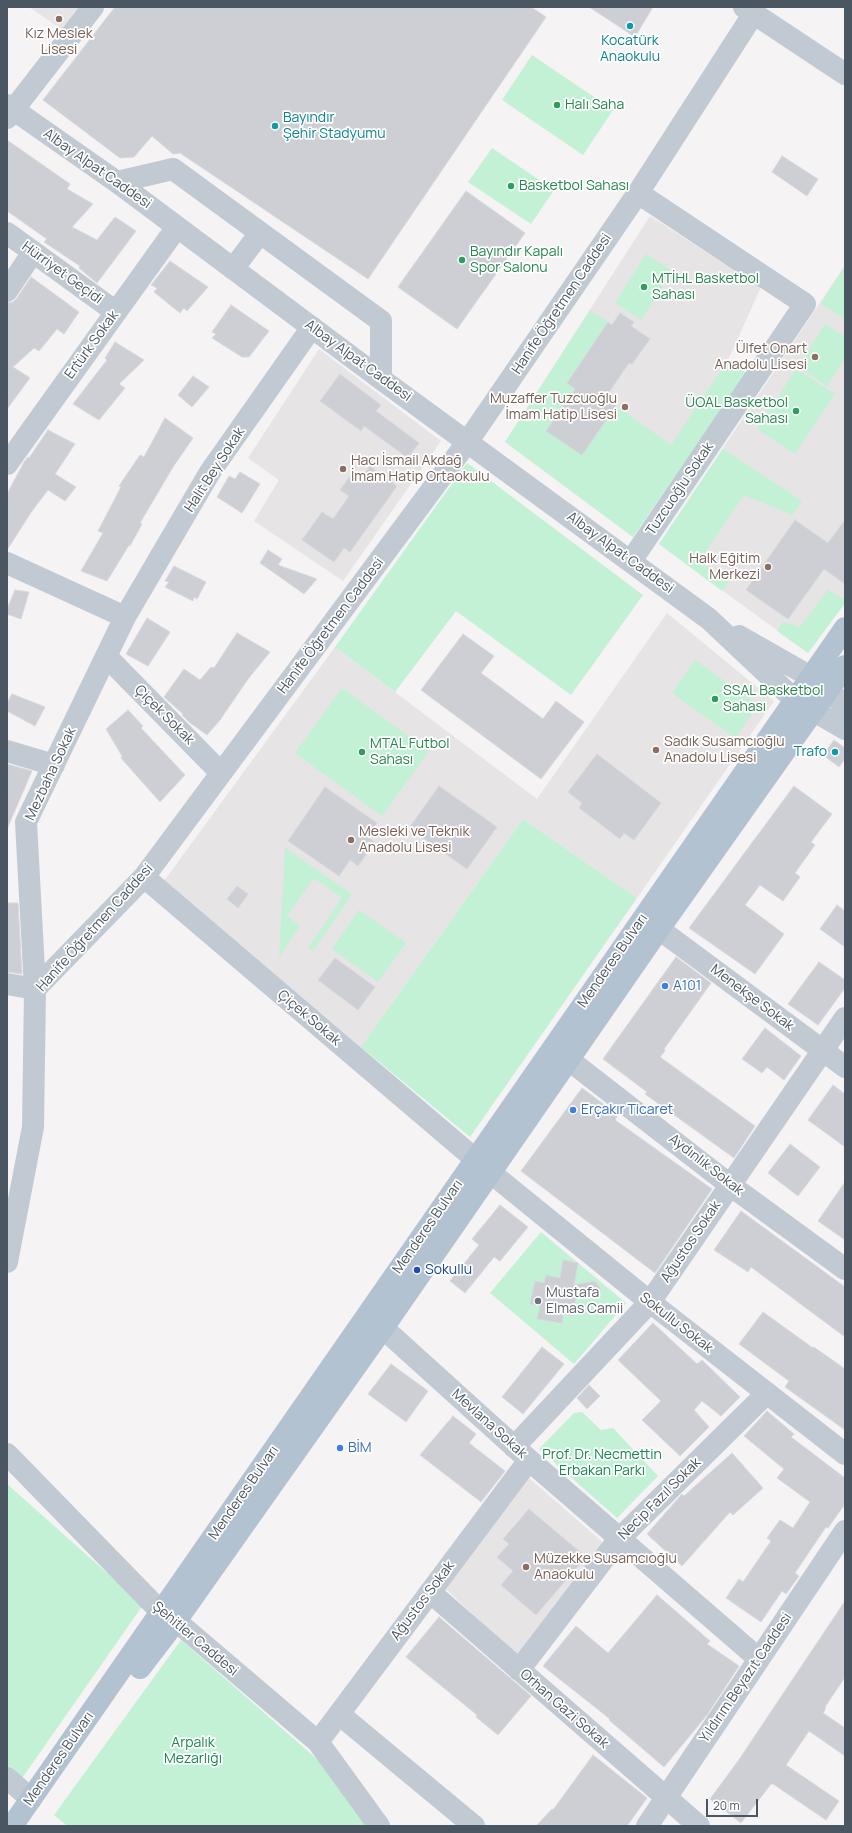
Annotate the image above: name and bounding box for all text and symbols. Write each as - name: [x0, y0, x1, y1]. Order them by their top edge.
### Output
- marker: Kız Meslek Lisesi: [54, 14, 64, 24]
- marker: Kocatürk Anaokulu: [625, 21, 635, 31]
- place label: Kız Meslek Lisesi: [25, 26, 93, 58]
- place label: Kocatürk Anaokulu: [600, 33, 660, 66]
- place label: Halı Saha: [565, 97, 624, 113]
- marker: Halı Saha: [552, 100, 562, 110]
- place label: Bayındır Şehir Stadyumu: [283, 110, 385, 142]
- marker: Bayındır Şehir Stadyumu: [270, 121, 280, 131]
- street label: Albay Alpat Caddesi: [40, 125, 154, 213]
- place label: Basketbol Sahası: [519, 178, 629, 194]
- marker: Basketbol Sahası: [506, 181, 516, 191]
- street label: Hanife Öğretmen Caddesi: [509, 231, 615, 377]
- street label: Hürriyet Geçidi: [18, 238, 106, 308]
- place label: Bayındır Kapalı Spor Salonu: [470, 244, 563, 276]
- marker: Bayındır Kapalı Spor Salonu: [457, 255, 467, 265]
- place label: MTİHL Basketbol Sahası: [652, 271, 759, 304]
- marker: MTİHL Basketbol Sahası: [639, 282, 649, 292]
- street label: Ertürk Sokak: [62, 308, 122, 382]
- street label: Albay Alpat Caddesi: [301, 317, 415, 405]
- place label: Ülfet Onart Anadolu Lisesi: [715, 341, 807, 374]
- marker: Ülfet Onart Anadolu Lisesi: [810, 352, 820, 362]
- place label: Muzaffer Tuzcuoğlu İmam Hatip Lisesi: [490, 391, 617, 424]
- place label: ÜOAL Basketbol Sahası: [685, 395, 788, 428]
- marker: Muzaffer Tuzcuoğlu İmam Hatip Lisesi: [620, 402, 630, 412]
- marker: ÜOAL Basketbol Sahası: [791, 406, 801, 416]
- street label: Halit Bey Sokak: [181, 424, 249, 516]
- street label: Tuzcuoğlu Sokak: [643, 439, 717, 539]
- place label: Hacı İsmail Akdağ İmam Hatip Ortaokulu: [351, 453, 490, 486]
- marker: Hacı İsmail Akdağ İmam Hatip Ortaokulu: [338, 464, 348, 474]
- street label: Albay Alpat Caddesi: [563, 509, 677, 597]
- place label: Halk Eğitim Merkezi: [689, 551, 760, 584]
- street label: Hanife Öğretmen Caddesi: [274, 555, 388, 697]
- marker: Halk Eğitim Merkezi: [763, 562, 773, 572]
- street label: Çiçek Sokak: [131, 682, 197, 748]
- place label: SSAL Basketbol Sahası: [723, 683, 823, 716]
- marker: SSAL Basketbol Sahası: [710, 694, 720, 704]
- street label: Mezbaha Sokak: [22, 725, 80, 823]
- place label: Sadık Susamcıoğlu Anadolu Lisesi: [664, 734, 785, 766]
- place label: MTAL Futbol Sahası: [370, 736, 449, 768]
- place label: Trafo: [794, 744, 827, 760]
- marker: Sadık Susamcıoğlu Anadolu Lisesi: [651, 745, 661, 755]
- marker: MTAL Futbol Sahası: [357, 747, 367, 757]
- marker: Trafo: [830, 747, 840, 757]
- place label: Mesleki ve Teknik Anadolu Lisesi: [359, 824, 469, 856]
- marker: Mesleki ve Teknik Anadolu Lisesi: [346, 835, 356, 845]
- street label: Hanife Öğretmen Caddesi: [33, 861, 157, 995]
- street label: Menderes Bulvarı: [574, 911, 652, 1011]
- street label: Menekşe Sokak: [707, 961, 797, 1035]
- place label: A101: [673, 978, 701, 994]
- marker: A101: [660, 981, 670, 991]
- street label: Çiçek Sokak: [274, 987, 344, 1049]
- place label: Erçakır Ticaret: [581, 1102, 673, 1118]
- marker: Erçakır Ticaret: [568, 1105, 578, 1115]
- street label: Aydınlık Sokak: [665, 1131, 747, 1199]
- street label: Menderes Bulvarı: [389, 1177, 467, 1277]
- street label: Ağustos Sokak: [657, 1198, 725, 1286]
- place label: Sokullu: [425, 1262, 472, 1278]
- marker: Sokullu: [412, 1265, 422, 1275]
- place label: Mustafa Elmas Camii: [546, 1285, 623, 1318]
- street label: Sokullu Sokak: [636, 1289, 716, 1357]
- marker: Mustafa Elmas Camii: [533, 1296, 543, 1306]
- street label: Mevlana Sokak: [448, 1386, 530, 1462]
- place label: BİM: [348, 1440, 372, 1456]
- street label: Menderes Bulvarı: [205, 1443, 283, 1543]
- marker: BİM: [335, 1443, 345, 1453]
- park label: Prof. Dr. Necmettin Erbakan Parkı: [542, 1447, 662, 1480]
- street label: Necip Fazıl Sokak: [615, 1454, 705, 1544]
- place label: Müzekke Susamcıoğlu Anaokulu: [534, 1551, 677, 1584]
- street label: Ağustos Sokak: [388, 1558, 458, 1644]
- marker: Müzekke Susamcıoğlu Anaokulu: [521, 1562, 531, 1572]
- street label: Şehitler Caddesi: [149, 1598, 241, 1680]
- street label: Yıldırım Beyazıt Caddesi: [696, 1610, 796, 1746]
- street label: Orhan Gazi Sokak: [516, 1666, 612, 1752]
- street label: Menderes Bulvarı: [20, 1709, 98, 1809]
- park label: Arpalık Mezarlığı: [164, 1735, 222, 1768]
- scale bar: [708, 1791, 760, 1817]
- text: 20 m: [713, 1797, 740, 1814]

